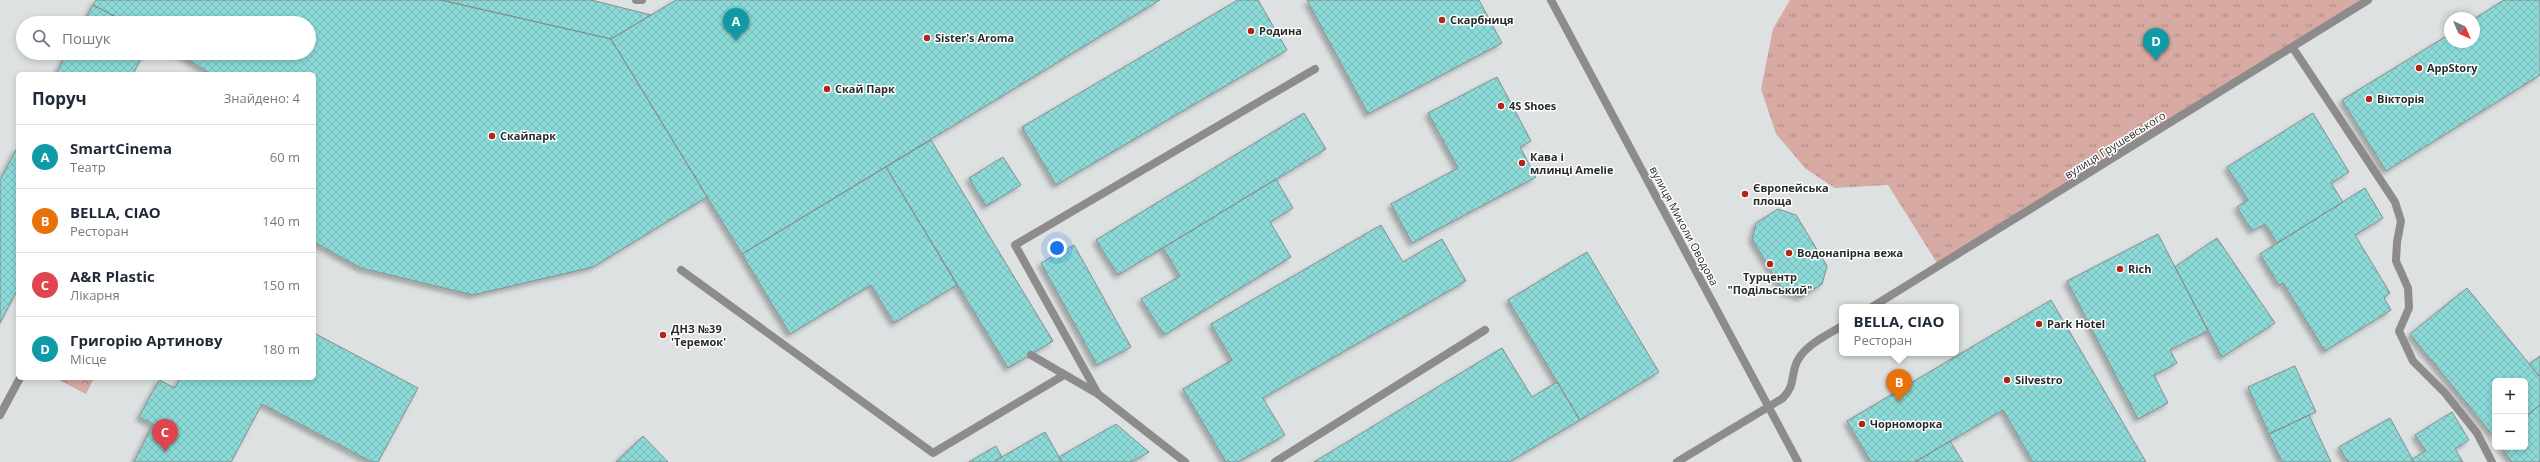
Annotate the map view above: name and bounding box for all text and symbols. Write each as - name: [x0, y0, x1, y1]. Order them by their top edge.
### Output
- pin: A: [723, 8, 749, 41]
- place label: Скарбниця: [1450, 12, 1514, 27]
- north arrow: [2444, 12, 2480, 48]
- marker: Скарбниця: [1437, 15, 1447, 25]
- search box: [16, 16, 316, 60]
- place label: Родина: [1259, 23, 1302, 38]
- marker: Родина: [1246, 26, 1256, 36]
- icon: search: [30, 27, 52, 49]
- text: Пошук: [62, 28, 111, 48]
- pin: D: [2143, 28, 2169, 61]
- place label: Sister's Aroma: [935, 30, 1014, 45]
- marker: Sister's Aroma: [922, 33, 932, 43]
- place label: AppStory: [2427, 60, 2478, 75]
- marker: AppStory: [2414, 63, 2424, 73]
- place label: Скай Парк: [835, 81, 895, 96]
- marker: Скай Парк: [822, 84, 832, 94]
- text: Поруч: [32, 87, 87, 110]
- text: Знайдено: 4: [224, 89, 300, 107]
- place label: Вікторія: [2377, 91, 2424, 106]
- marker: Вікторія: [2364, 94, 2374, 104]
- place label: 4S Shoes: [1509, 98, 1557, 113]
- marker: 4S Shoes: [1496, 101, 1506, 111]
- street label: вулиця Грушевського: [2061, 107, 2168, 182]
- place label: Скайпарк: [500, 128, 556, 143]
- marker: Скайпарк: [487, 131, 497, 141]
- text: SmartCinema: [70, 138, 172, 158]
- text: A: [41, 148, 49, 166]
- text: 60 m: [270, 148, 300, 166]
- place label: Кава і млинці Amelie: [1530, 149, 1614, 177]
- text: Театр: [70, 158, 106, 176]
- marker: Кава і млинці Amelie: [1517, 158, 1527, 168]
- street label: вулиця Миколи Оводова: [1647, 163, 1722, 288]
- place label: Європейська площа: [1753, 180, 1829, 208]
- marker: Європейська площа: [1740, 189, 1750, 199]
- text: BELLA, CIAO: [70, 202, 161, 222]
- text: B: [41, 212, 49, 230]
- text: 140 m: [262, 212, 300, 230]
- text: Ресторан: [70, 222, 129, 240]
- your location: [1047, 238, 1067, 258]
- place label: Водонапірна вежа: [1797, 245, 1903, 260]
- marker: Водонапірна вежа: [1784, 248, 1794, 258]
- marker: Турцентр "Подільський": [1765, 259, 1775, 269]
- place label: Rich: [2128, 261, 2152, 276]
- marker: Rich: [2115, 264, 2125, 274]
- text: A&R Plastic: [70, 266, 155, 286]
- place label: Турцентр "Подільський": [1728, 269, 1812, 297]
- text: C: [41, 276, 49, 294]
- text: 150 m: [262, 276, 300, 294]
- text: Лікарня: [70, 286, 120, 304]
- popup: [1839, 304, 1959, 356]
- text: BELLA, CIAO: [1854, 311, 1944, 331]
- place label: Park Hotel: [2047, 316, 2105, 331]
- marker: Park Hotel: [2034, 319, 2044, 329]
- place label: ДНЗ №39 'Теремок': [671, 321, 726, 349]
- text: Григорію Артинову: [70, 330, 222, 350]
- marker: ДНЗ №39 'Теремок': [658, 330, 668, 340]
- text: Ресторан: [1854, 331, 1912, 349]
- text: D: [40, 340, 50, 358]
- text: 180 m: [262, 340, 300, 358]
- text: Місце: [70, 350, 107, 368]
- pin: B: [1886, 369, 1912, 402]
- place label: Silvestro: [2015, 372, 2063, 387]
- marker: Silvestro: [2002, 375, 2012, 385]
- map controls: [2492, 378, 2528, 450]
- button: +: [2492, 378, 2528, 414]
- button: −: [2492, 414, 2528, 450]
- place label: Чорноморка: [1870, 416, 1942, 431]
- pin: C: [152, 419, 178, 452]
- marker: Чорноморка: [1857, 419, 1867, 429]

